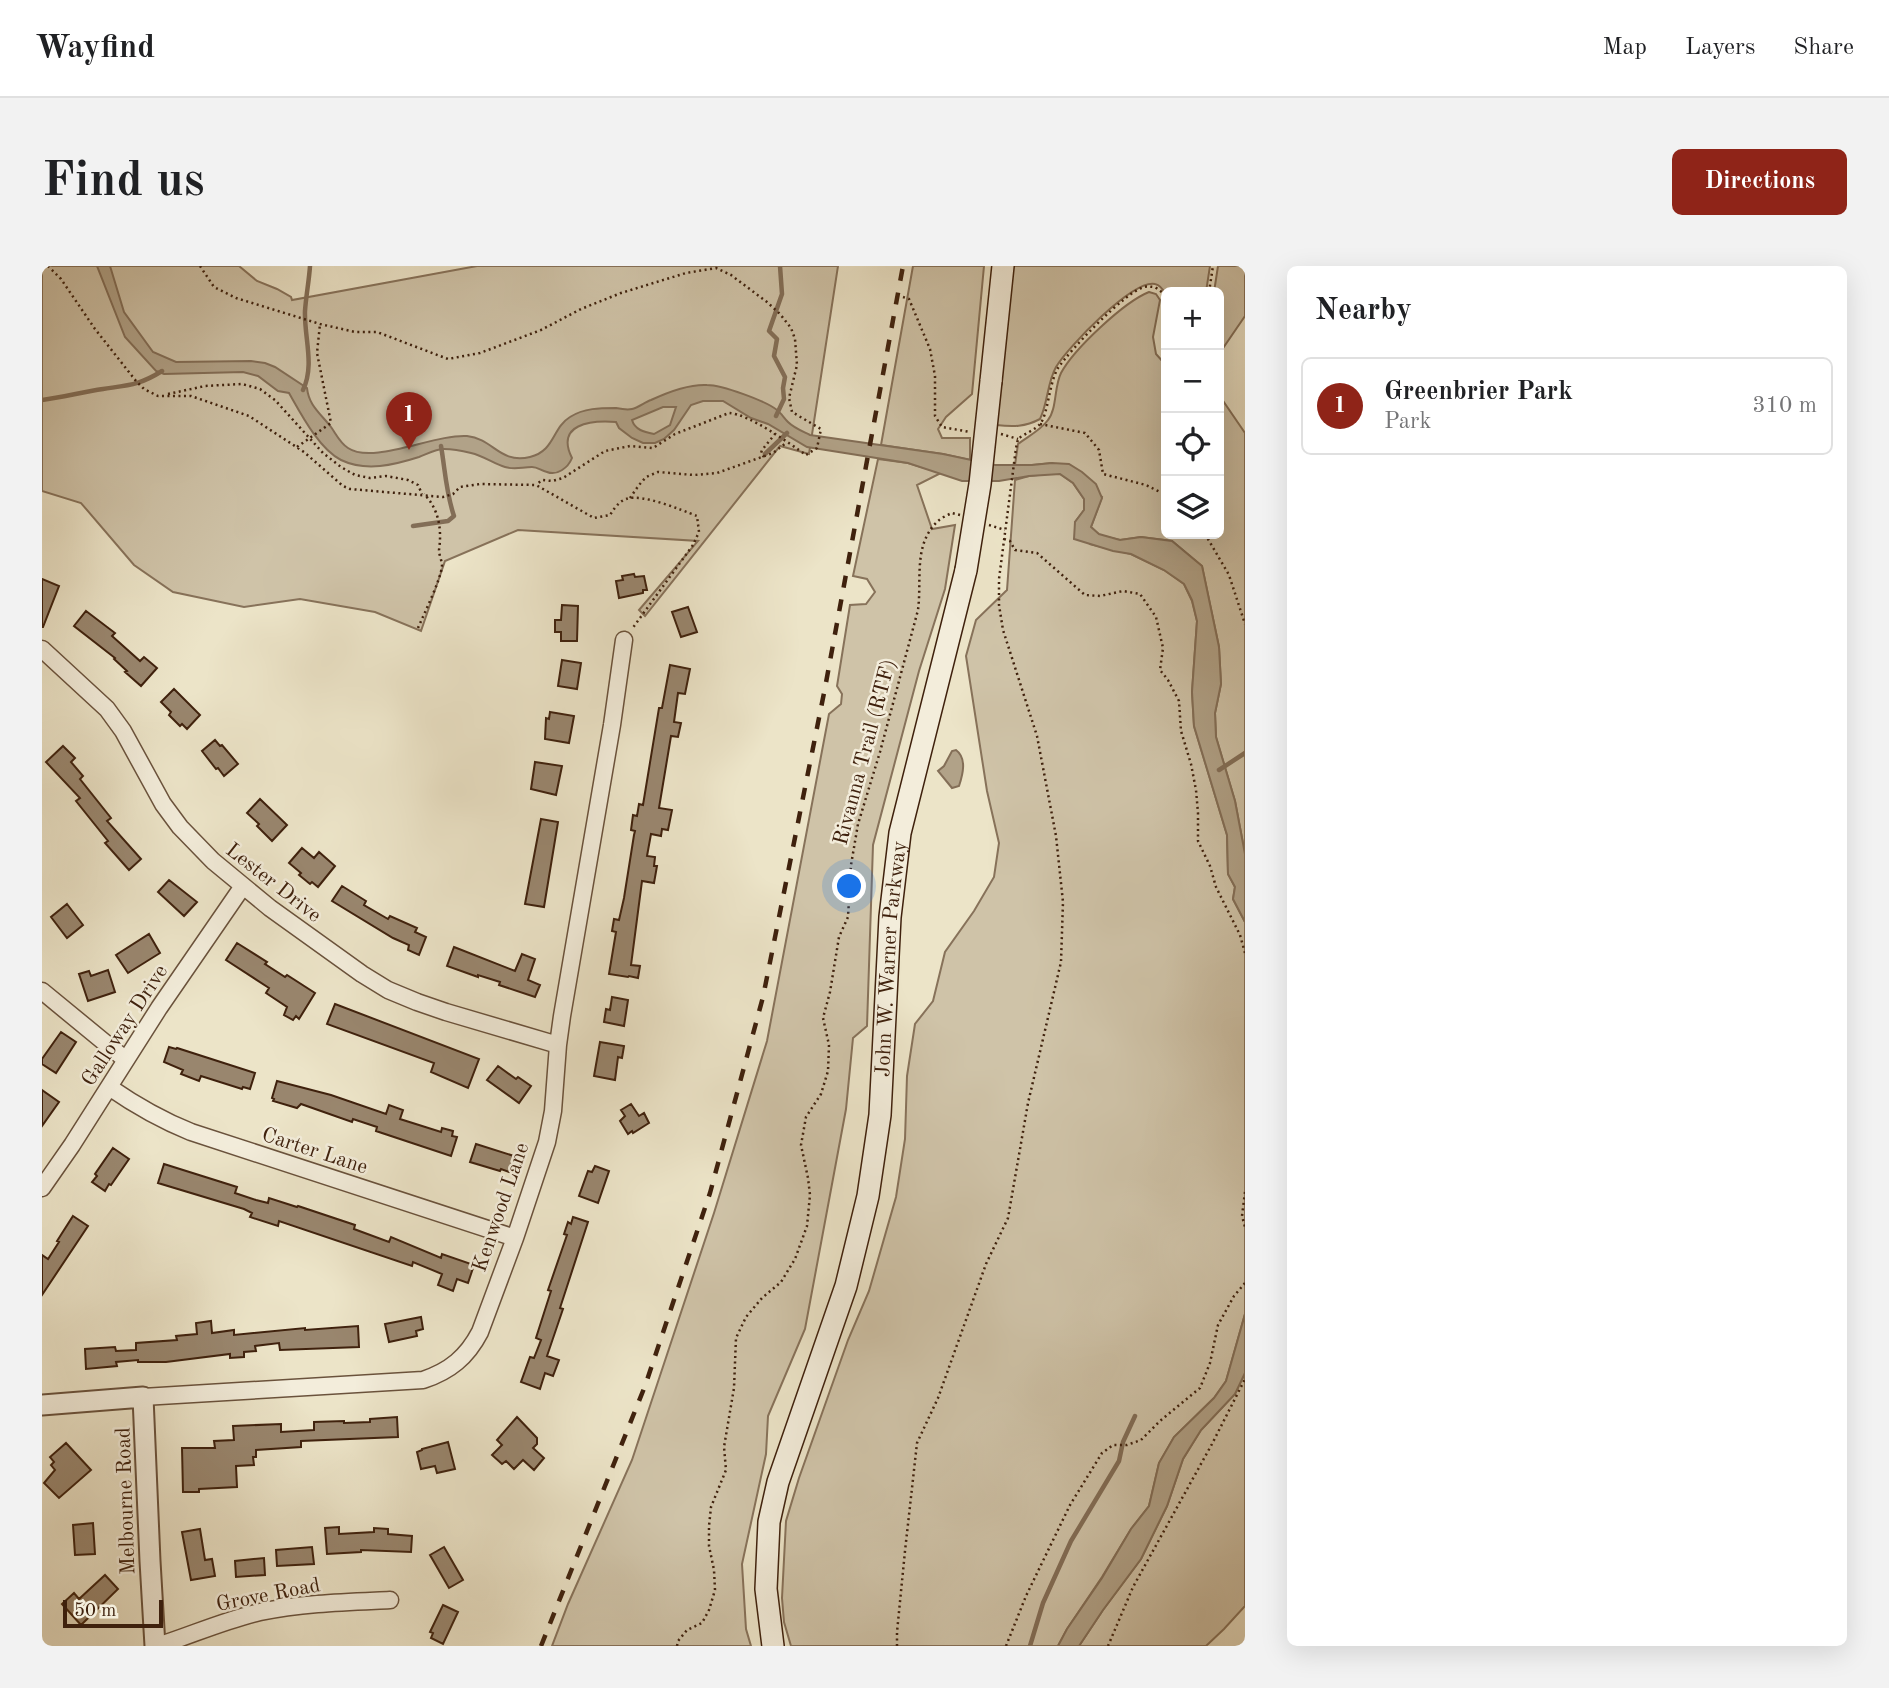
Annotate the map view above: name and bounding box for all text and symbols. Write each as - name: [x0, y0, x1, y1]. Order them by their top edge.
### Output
- text: Wayfind: [35, 32, 155, 65]
- text: Map: [1603, 36, 1647, 60]
- text: Layers: [1685, 36, 1755, 60]
- text: Share: [1793, 36, 1854, 60]
- button: Directions: [1672, 149, 1847, 215]
- text: Find us: [42, 158, 205, 207]
- map controls: [1161, 287, 1224, 539]
- button: +: [1161, 287, 1224, 350]
- text: Nearby: [1315, 296, 1412, 326]
- button: −: [1161, 350, 1224, 413]
- text: Greenbrier Park: [1384, 379, 1573, 405]
- pin: 1: [386, 392, 432, 450]
- text: 1: [1333, 394, 1347, 417]
- text: 310 m: [1752, 394, 1817, 417]
- text: Park: [1384, 410, 1431, 433]
- button: locate: [1161, 413, 1224, 476]
- button: layers: [1161, 476, 1224, 539]
- street label: Rivanna Trail (RTF): [831, 657, 900, 848]
- street label: Lester Drive: [221, 840, 325, 927]
- street label: John W. Warner Parkway: [873, 840, 911, 1078]
- your location: [832, 869, 866, 903]
- street label: Galloway Drive: [78, 961, 172, 1090]
- street label: Carter Lane: [259, 1124, 370, 1178]
- street label: Kenwood Lane: [469, 1140, 533, 1275]
- street label: Melbourne Road: [113, 1427, 140, 1575]
- street label: Grove Road: [214, 1575, 322, 1616]
- scale bar: [63, 1597, 163, 1629]
- text: 50 m: [74, 1602, 116, 1621]

